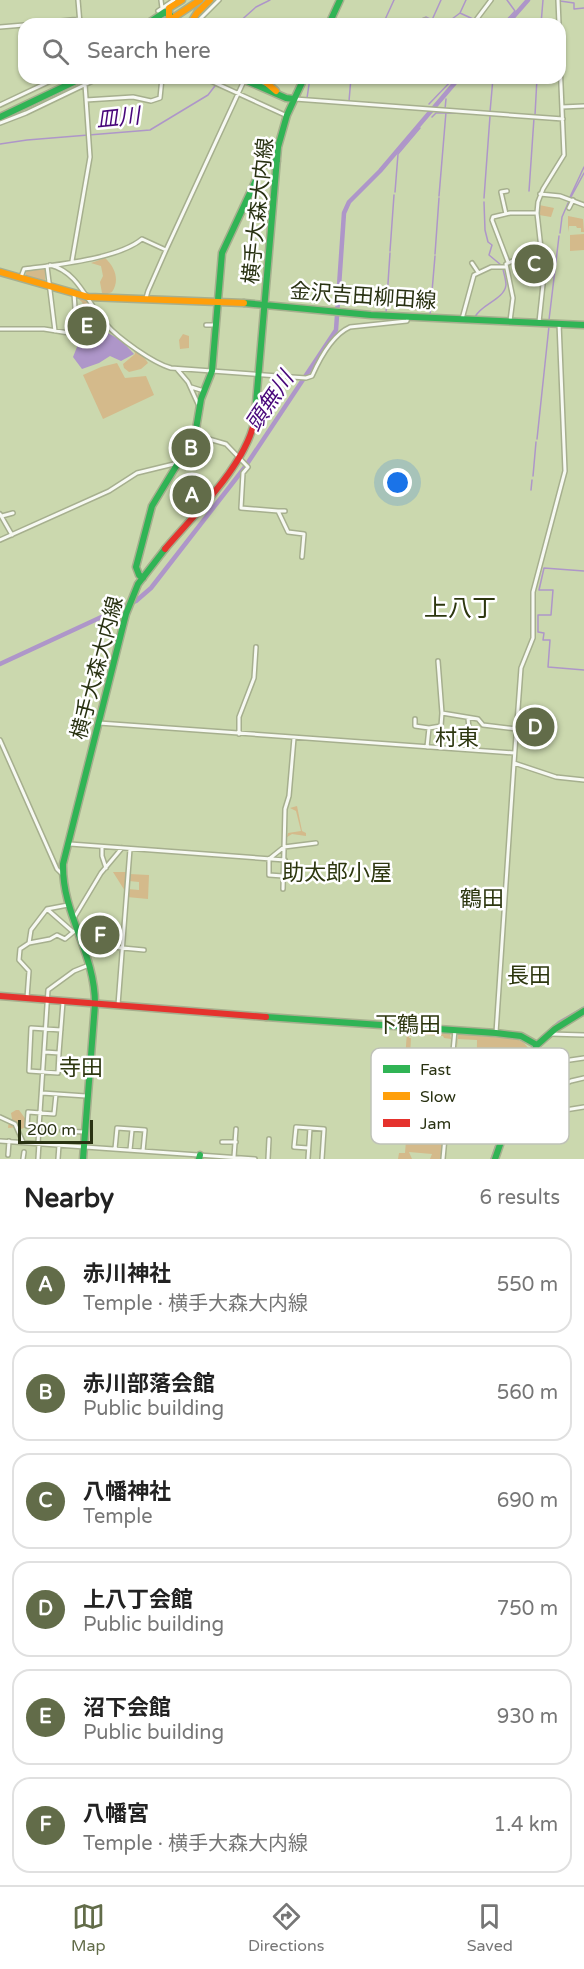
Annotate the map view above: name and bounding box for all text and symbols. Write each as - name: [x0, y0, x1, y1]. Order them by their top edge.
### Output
- search box: [18, 18, 566, 84]
- icon: search: [39, 35, 72, 68]
- text: Search here: [87, 38, 211, 64]
- water label: 皿川: [95, 103, 143, 133]
- street label: 横手大森大内線: [238, 137, 279, 285]
- pin: C: [514, 242, 554, 286]
- street label: 金沢吉田柳田線: [289, 279, 437, 314]
- pin: E: [68, 304, 106, 348]
- water label: 頭無川: [241, 365, 300, 436]
- pin: B: [172, 426, 210, 470]
- your location: [383, 468, 412, 497]
- pin: A: [172, 472, 212, 518]
- street label: 横手大森大内線: [66, 594, 129, 742]
- district label: 上八丁: [424, 594, 496, 623]
- pin: D: [516, 704, 554, 750]
- district label: 村東: [435, 725, 479, 751]
- district label: 助太郎小屋: [282, 860, 392, 886]
- district label: 鶴田: [460, 886, 504, 912]
- pin: F: [80, 912, 120, 958]
- district label: 長田: [507, 963, 551, 989]
- district label: 下鶴田: [375, 1012, 441, 1038]
- legend: [371, 1048, 569, 1144]
- district label: 寺田: [59, 1055, 103, 1081]
- text: Fast: [420, 1060, 451, 1080]
- text: Slow: [420, 1087, 456, 1107]
- text: Jam: [420, 1114, 451, 1134]
- scale bar: [18, 1117, 93, 1144]
- text: 200 m: [27, 1120, 76, 1140]
- text: Nearby: [24, 1183, 114, 1214]
- text: 6 results: [480, 1186, 560, 1210]
- text: 赤川神社: [83, 1261, 171, 1287]
- text: A: [38, 1273, 53, 1297]
- text: 550 m: [497, 1273, 558, 1297]
- text: Temple · 横手大森大内線: [83, 1292, 308, 1316]
- text: 赤川部落会館: [83, 1371, 215, 1397]
- text: B: [39, 1381, 52, 1405]
- text: 560 m: [497, 1381, 558, 1405]
- text: Public building: [83, 1397, 224, 1421]
- text: 八幡神社: [83, 1479, 171, 1505]
- text: C: [39, 1489, 52, 1513]
- text: 690 m: [497, 1489, 558, 1513]
- text: Temple: [83, 1505, 153, 1529]
- text: 上八丁会館: [83, 1587, 193, 1613]
- text: D: [38, 1597, 53, 1621]
- text: 750 m: [497, 1597, 558, 1621]
- text: Public building: [83, 1613, 224, 1637]
- text: 沼下会館: [83, 1695, 171, 1721]
- text: E: [39, 1705, 52, 1729]
- text: 930 m: [497, 1705, 558, 1729]
- text: Public building: [83, 1721, 224, 1745]
- text: 八幡宮: [83, 1801, 149, 1827]
- text: F: [39, 1813, 52, 1837]
- text: 1.4 km: [494, 1813, 558, 1837]
- text: Temple · 横手大森大内線: [83, 1832, 308, 1856]
- tab: Map: [71, 1900, 106, 1956]
- tab: Directions: [248, 1900, 324, 1956]
- tab: Saved: [467, 1900, 513, 1956]

